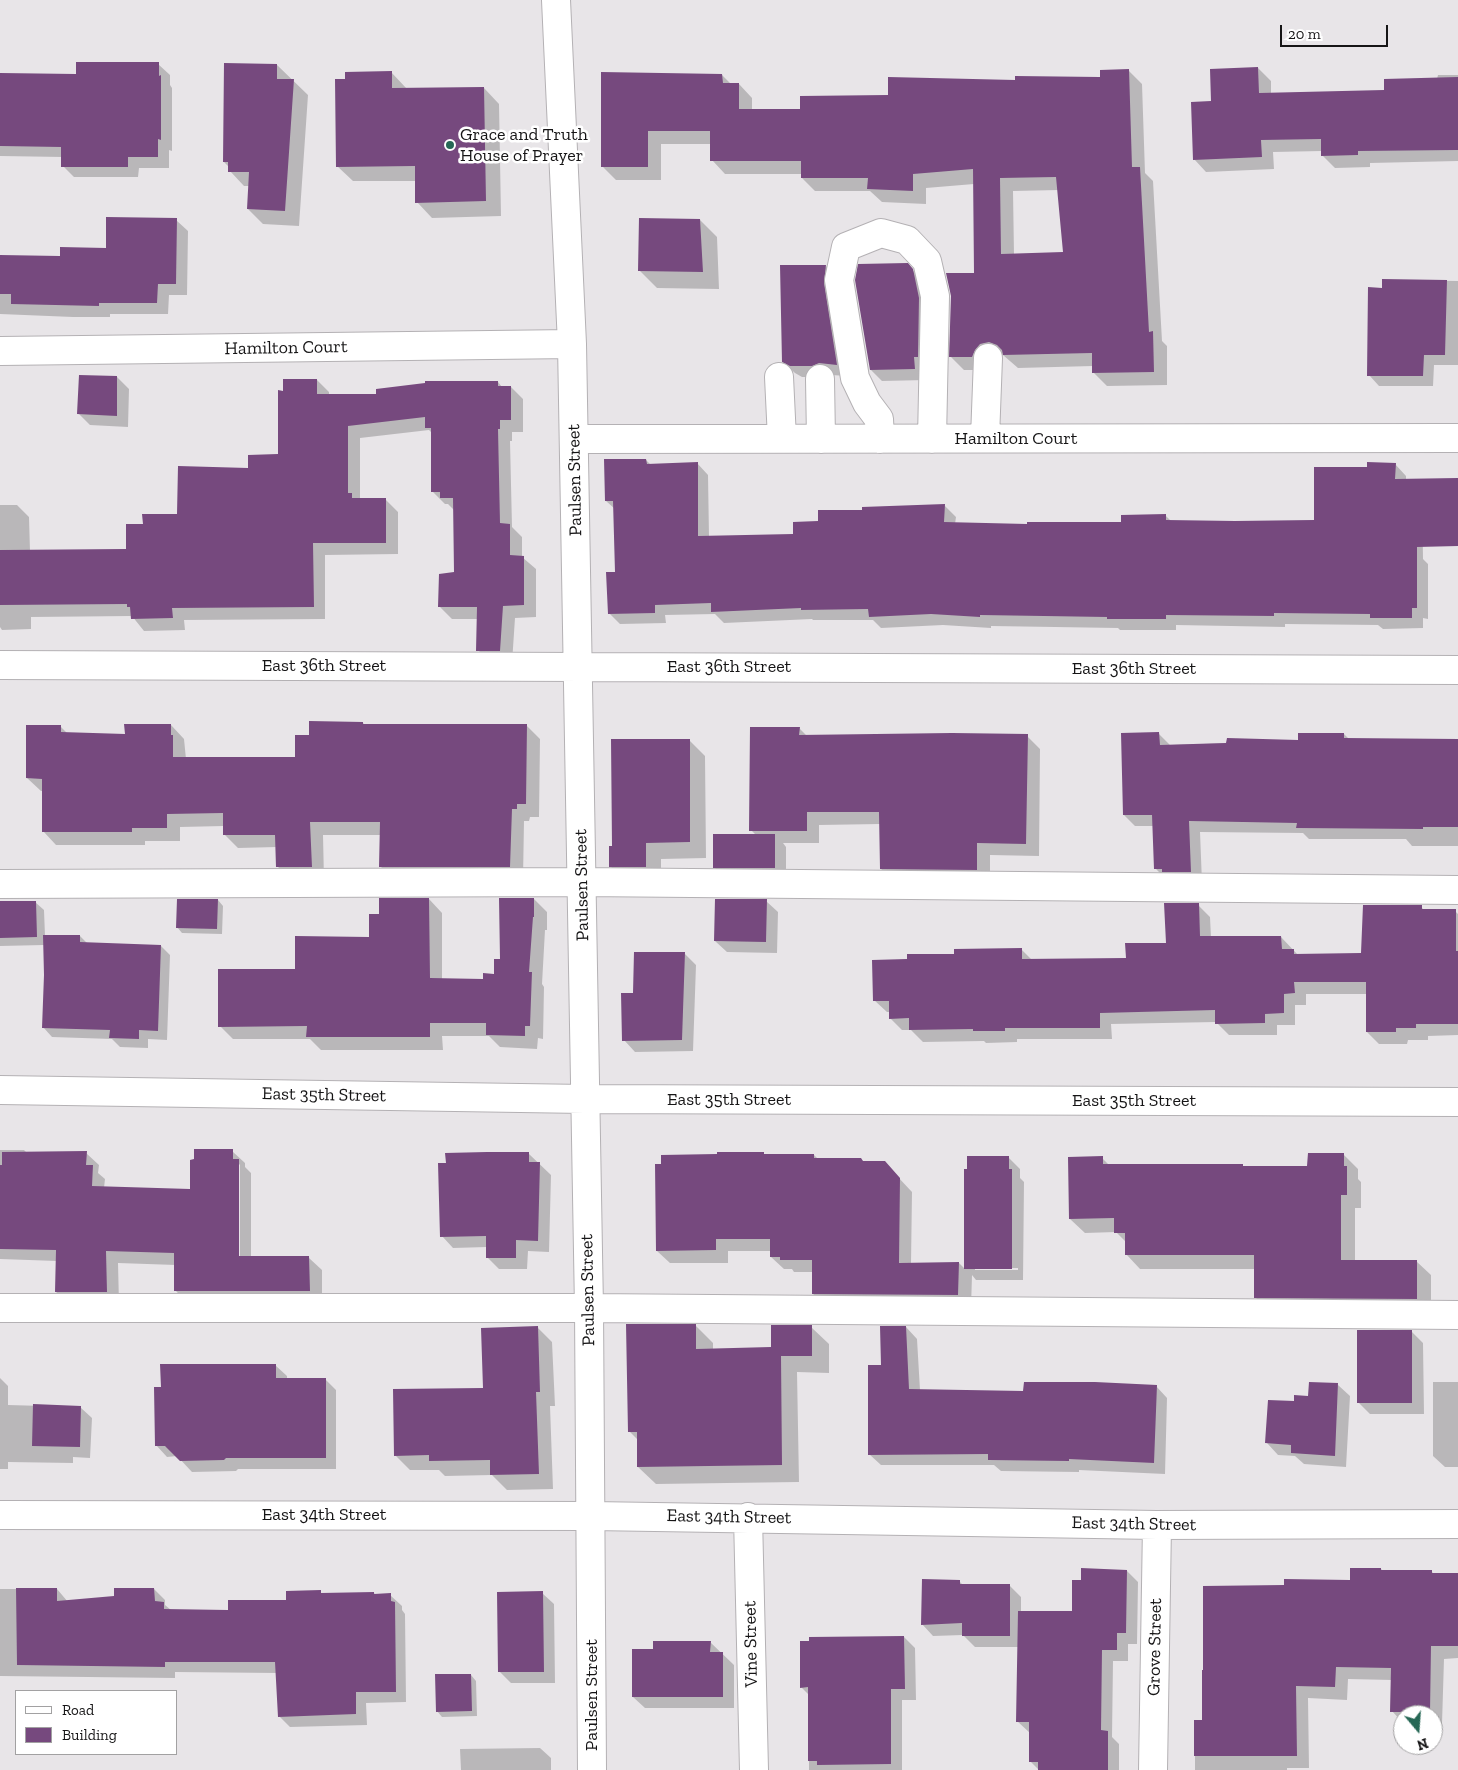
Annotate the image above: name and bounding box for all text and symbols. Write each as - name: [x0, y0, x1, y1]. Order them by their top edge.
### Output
- scale bar: [1283, 15, 1390, 47]
- text: 20 m: [1288, 25, 1321, 43]
- place label: Grace and Truth House of Prayer: [460, 124, 588, 166]
- marker: Grace and Truth House of Prayer: [444, 139, 456, 151]
- street label: Hamilton Court: [224, 336, 348, 360]
- street label: Paulsen Street: [563, 424, 587, 536]
- street label: Hamilton Court: [955, 428, 1077, 450]
- street label: East 36th Street: [262, 655, 386, 677]
- street label: East 36th Street: [667, 656, 791, 678]
- street label: East 36th Street: [1072, 658, 1196, 680]
- street label: Paulsen Street: [570, 829, 594, 941]
- street label: East 35th Street: [262, 1083, 386, 1107]
- street label: East 35th Street: [667, 1089, 791, 1111]
- street label: East 35th Street: [1072, 1090, 1196, 1112]
- street label: Paulsen Street: [576, 1234, 600, 1346]
- street label: East 34th Street: [262, 1504, 386, 1526]
- street label: East 34th Street: [666, 1505, 792, 1529]
- street label: East 34th Street: [1071, 1512, 1197, 1536]
- street label: Grove Street: [1143, 1598, 1167, 1696]
- street label: Vine Street: [739, 1601, 763, 1687]
- street label: Paulsen Street: [581, 1639, 603, 1751]
- legend: [15, 1690, 178, 1755]
- text: Road: [62, 1701, 94, 1719]
- north arrow: [1393, 1705, 1443, 1755]
- text: Building: [62, 1726, 117, 1744]
- text: N: [1415, 1734, 1430, 1754]

